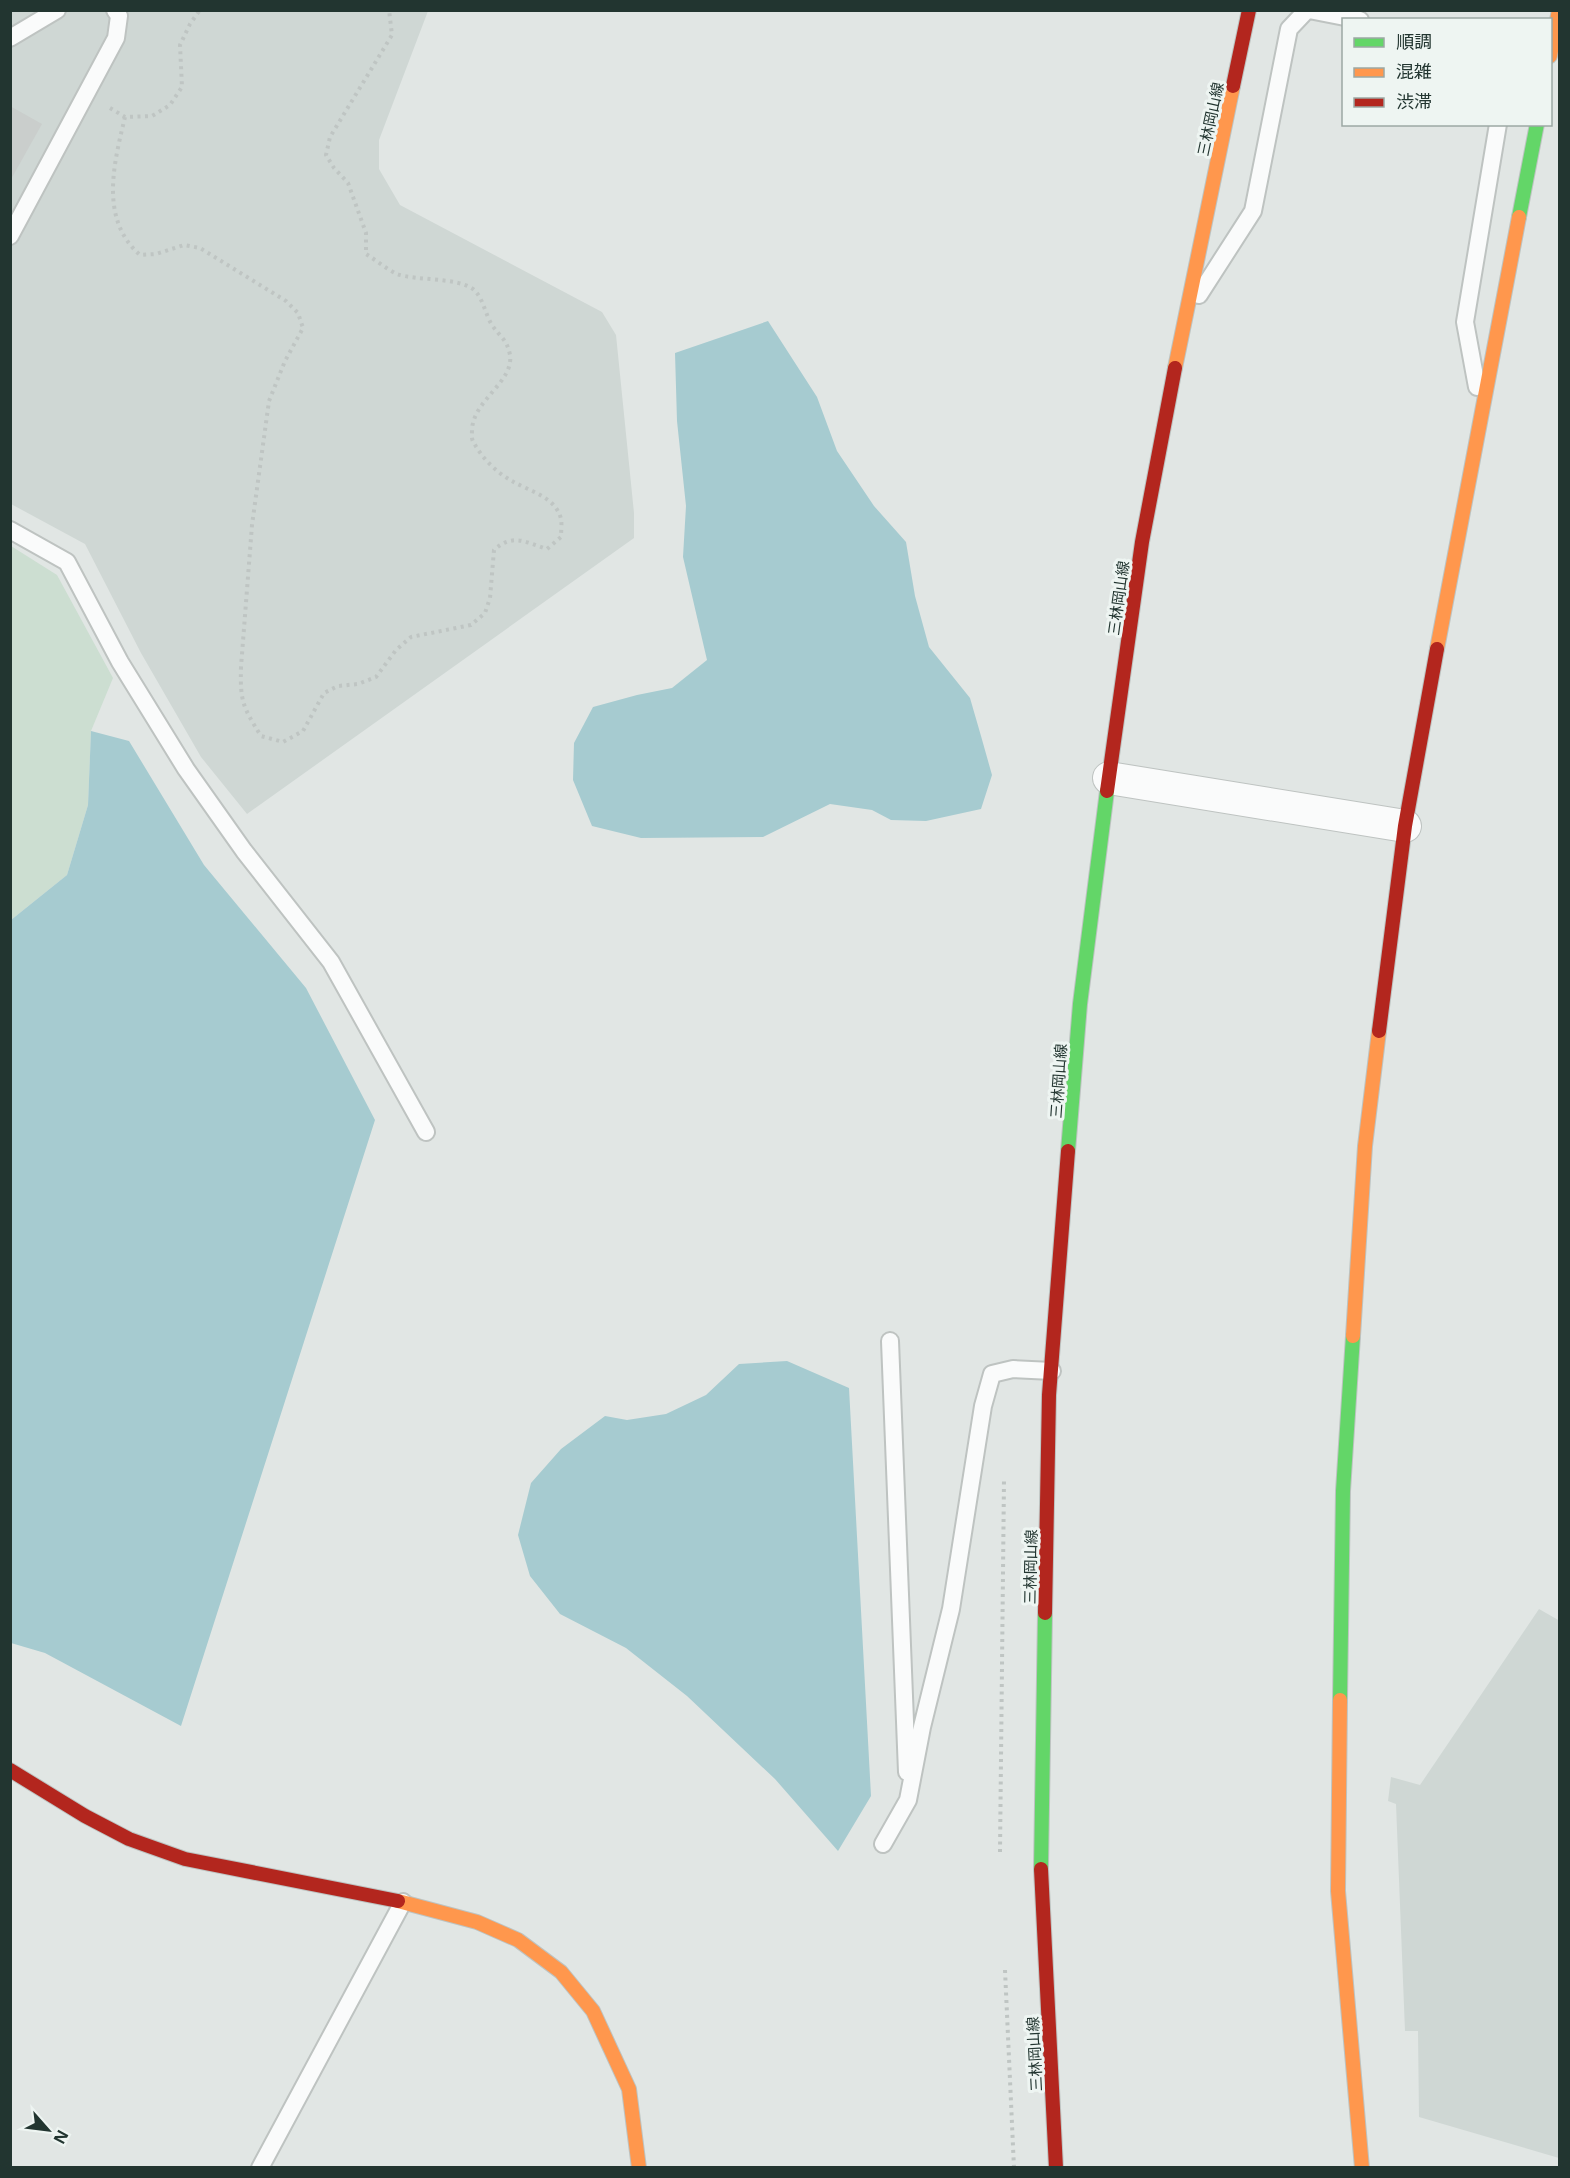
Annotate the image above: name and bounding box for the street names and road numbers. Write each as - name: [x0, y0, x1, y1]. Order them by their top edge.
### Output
- street label: 三林岡山線: [1192, 80, 1228, 158]
- street label: 三林岡山線: [1103, 559, 1133, 637]
- street label: 三林岡山線: [1045, 1043, 1071, 1119]
- street label: 三林岡山線: [1019, 1529, 1041, 1605]
- street label: 三林岡山線: [1022, 2016, 1046, 2092]

